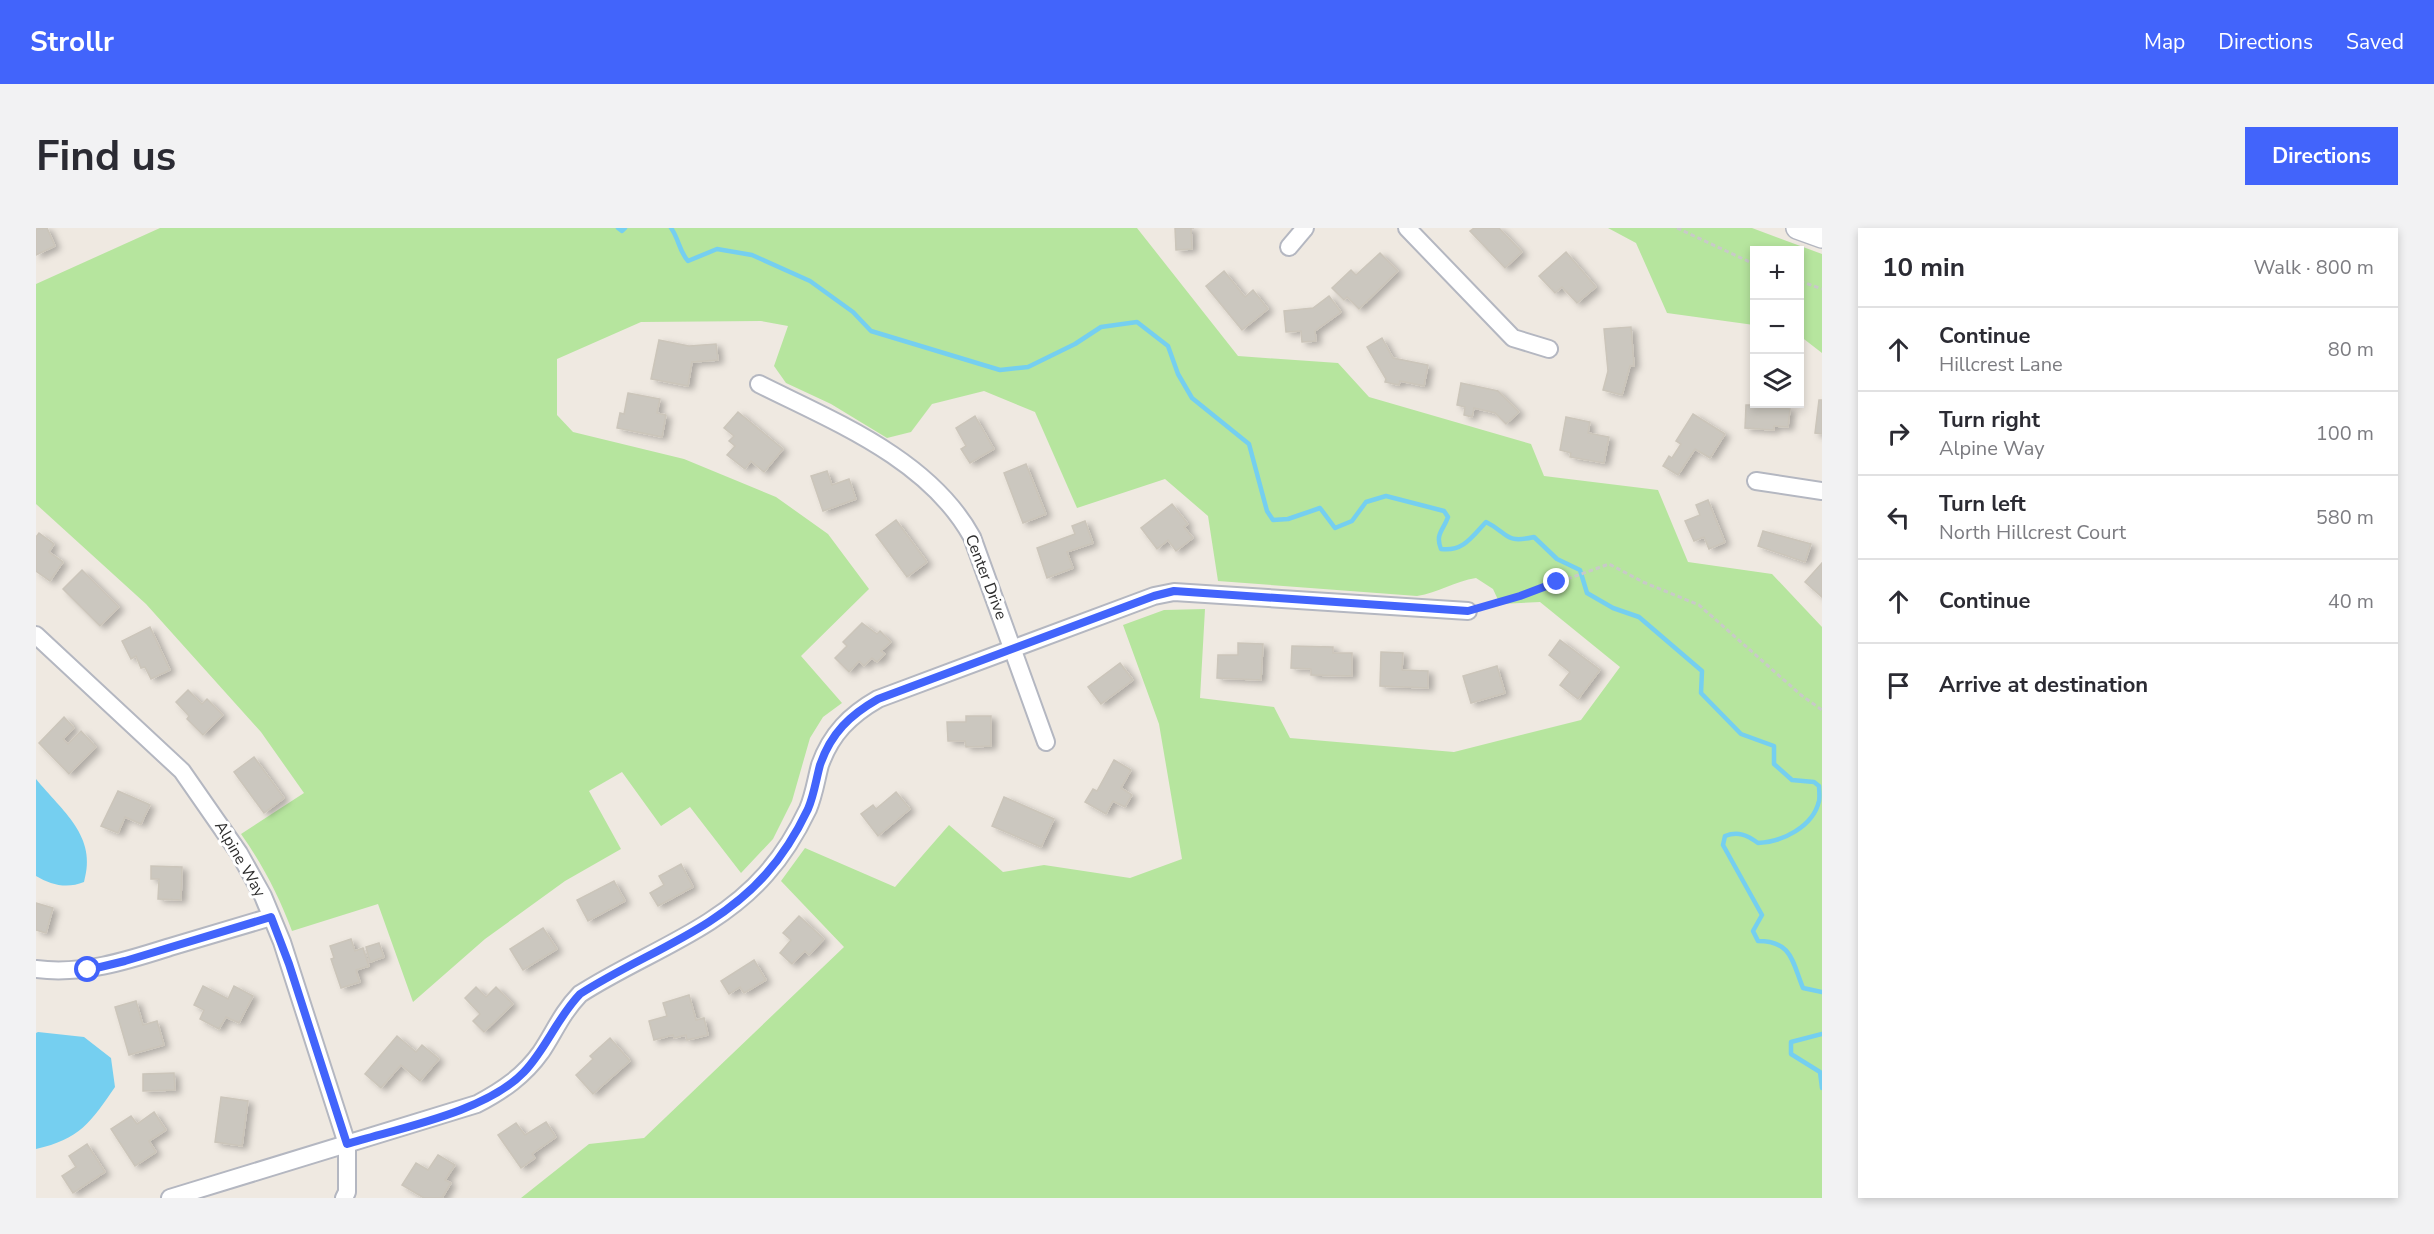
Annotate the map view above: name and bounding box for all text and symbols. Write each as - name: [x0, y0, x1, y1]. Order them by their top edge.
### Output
- text: Strollr: [30, 23, 114, 61]
- text: Map: [2144, 28, 2185, 56]
- text: Directions: [2218, 28, 2313, 56]
- text: Saved: [2346, 28, 2404, 56]
- button: Directions: [2245, 127, 2398, 185]
- text: Find us: [36, 128, 176, 185]
- map controls: [1750, 246, 1804, 408]
- button: +: [1750, 246, 1804, 300]
- text: 10 min: [1882, 250, 1965, 285]
- text: Walk · 800 m: [2254, 254, 2374, 281]
- button: −: [1750, 300, 1804, 354]
- text: Continue: [1939, 321, 2030, 351]
- icon: ahead: [1882, 333, 1915, 366]
- text: 80 m: [2328, 336, 2374, 363]
- text: Hillcrest Lane: [1939, 351, 2063, 378]
- button: layers: [1750, 354, 1804, 408]
- text: Turn right: [1939, 405, 2040, 435]
- icon: right: [1882, 417, 1915, 450]
- text: 100 m: [2316, 420, 2374, 447]
- text: Alpine Way: [1939, 435, 2045, 462]
- text: Turn left: [1939, 489, 2026, 519]
- icon: left: [1882, 501, 1915, 534]
- text: 580 m: [2316, 504, 2374, 531]
- text: North Hillcrest Court: [1939, 519, 2126, 546]
- street label: Center Drive: [960, 531, 1012, 623]
- route end: [1543, 568, 1569, 594]
- icon: ahead: [1882, 585, 1915, 618]
- text: Continue: [1939, 586, 2030, 616]
- text: 40 m: [2328, 588, 2374, 615]
- icon: arrive: [1882, 669, 1915, 702]
- text: Arrive at destination: [1939, 670, 2148, 700]
- street label: Alpine Way: [209, 817, 271, 902]
- route start: [74, 956, 100, 982]

